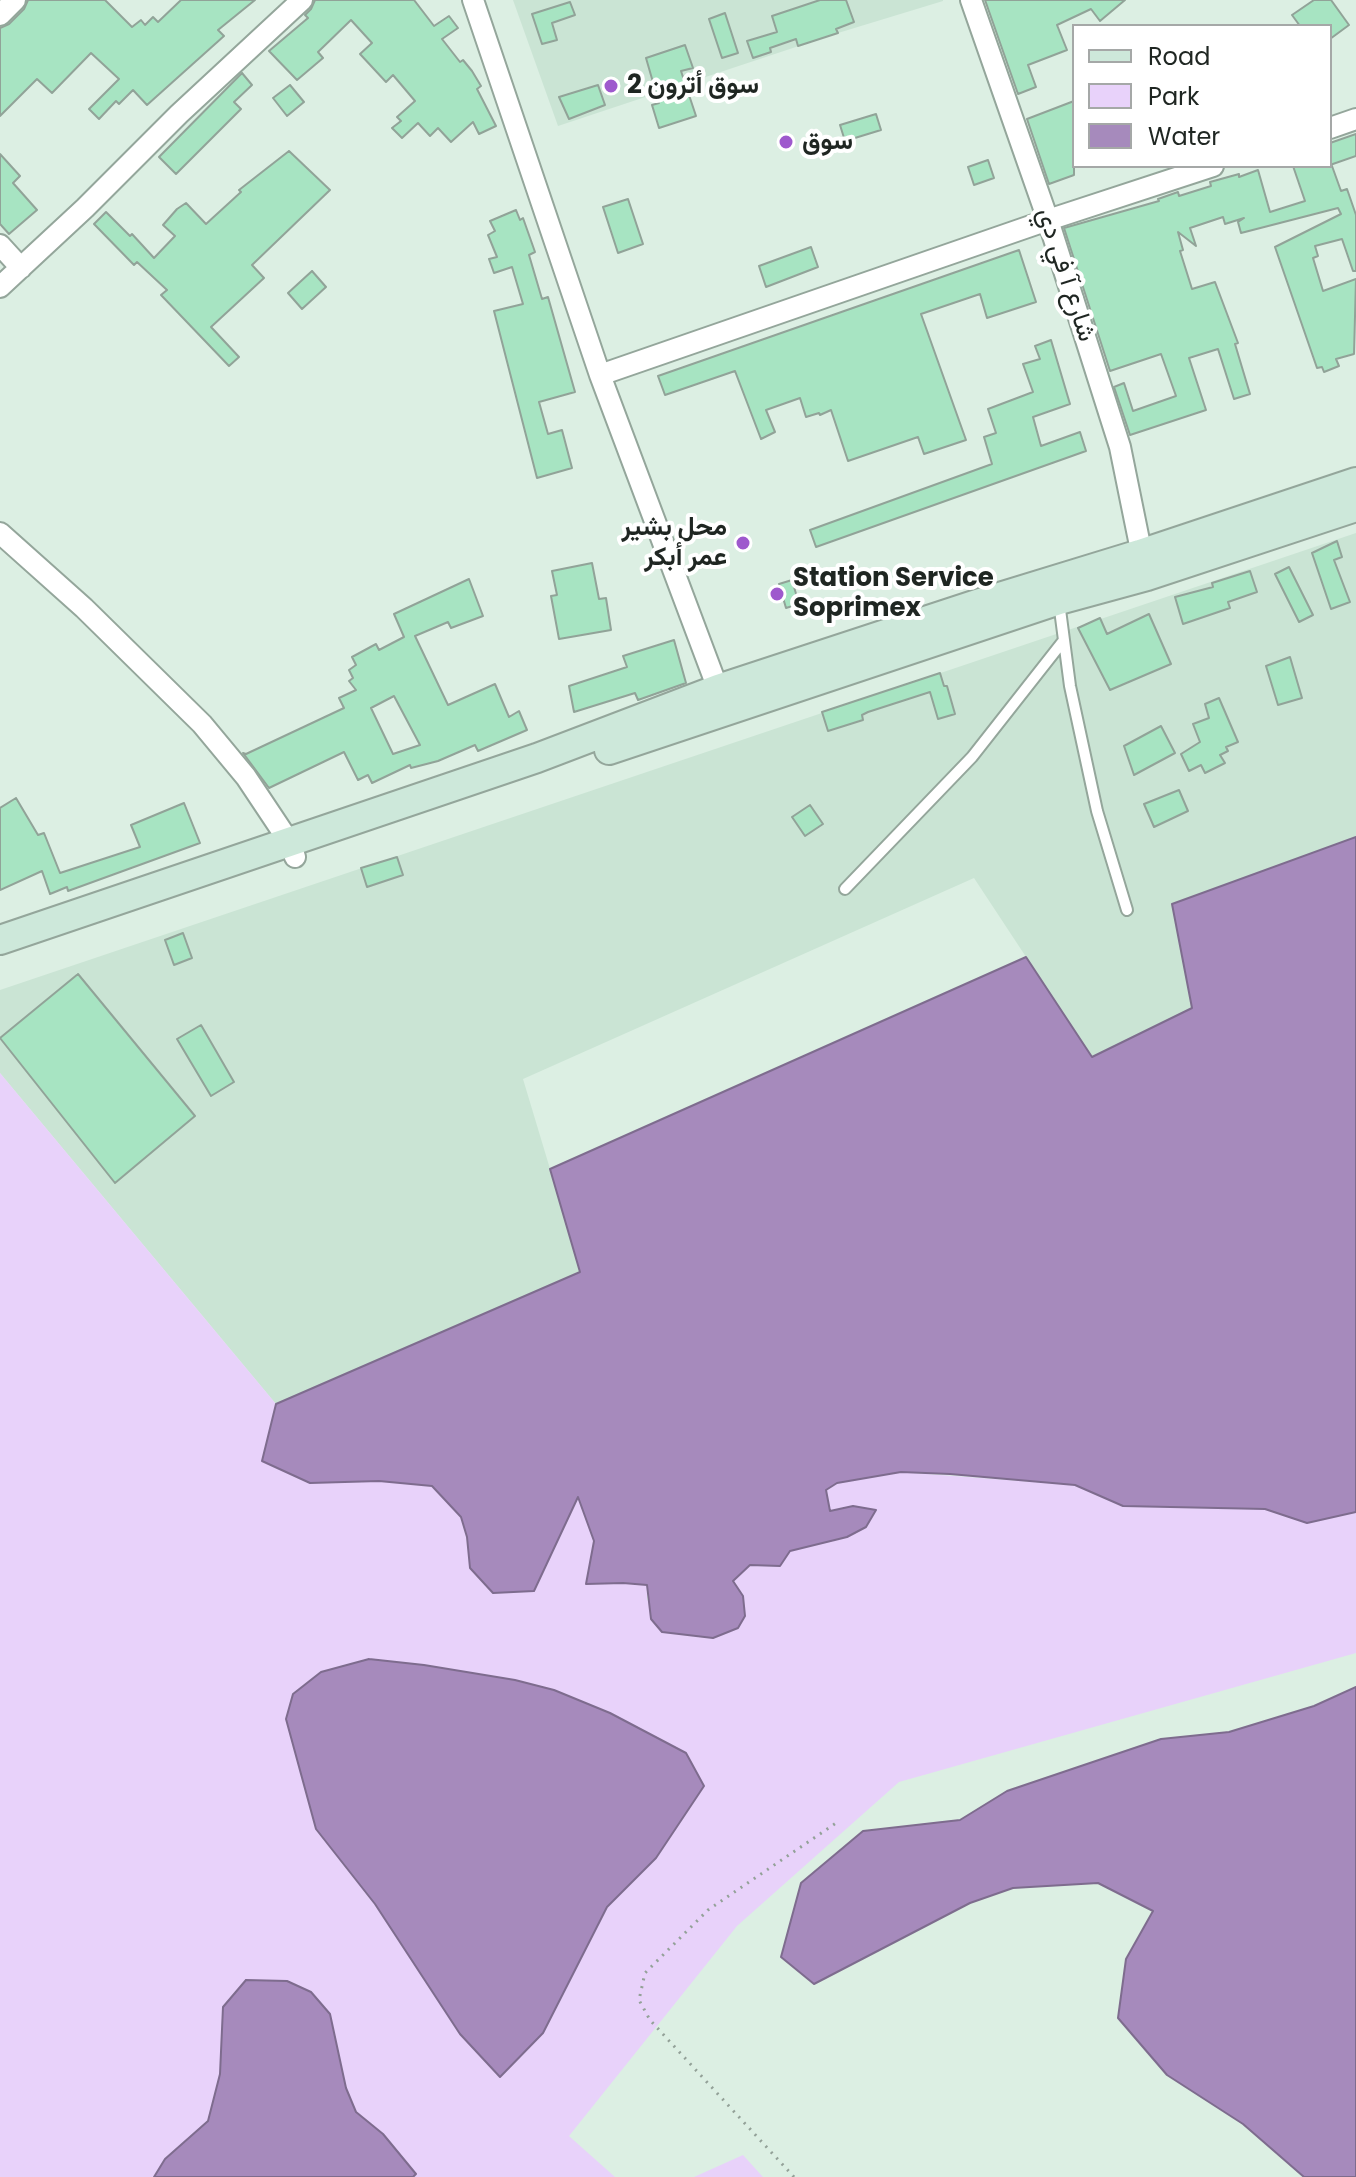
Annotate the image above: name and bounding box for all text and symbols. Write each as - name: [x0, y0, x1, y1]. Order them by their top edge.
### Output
- legend: [1072, 24, 1332, 168]
- text: Road: [1148, 40, 1210, 73]
- place label: سوق أترون 2: [627, 70, 759, 102]
- marker: سوق أترون 2: [602, 77, 620, 95]
- text: Park: [1148, 80, 1199, 113]
- text: Water: [1148, 120, 1220, 153]
- place label: سوق: [802, 126, 853, 158]
- marker: سوق: [777, 133, 795, 151]
- street label: شارع آ في دي: [1029, 204, 1101, 346]
- place label: محل بشير عمر أبكر: [621, 512, 727, 574]
- marker: محل بشير عمر أبكر: [734, 534, 752, 552]
- place label: Station Service Soprimex: [793, 563, 994, 624]
- marker: Station Service Soprimex: [768, 585, 786, 603]

